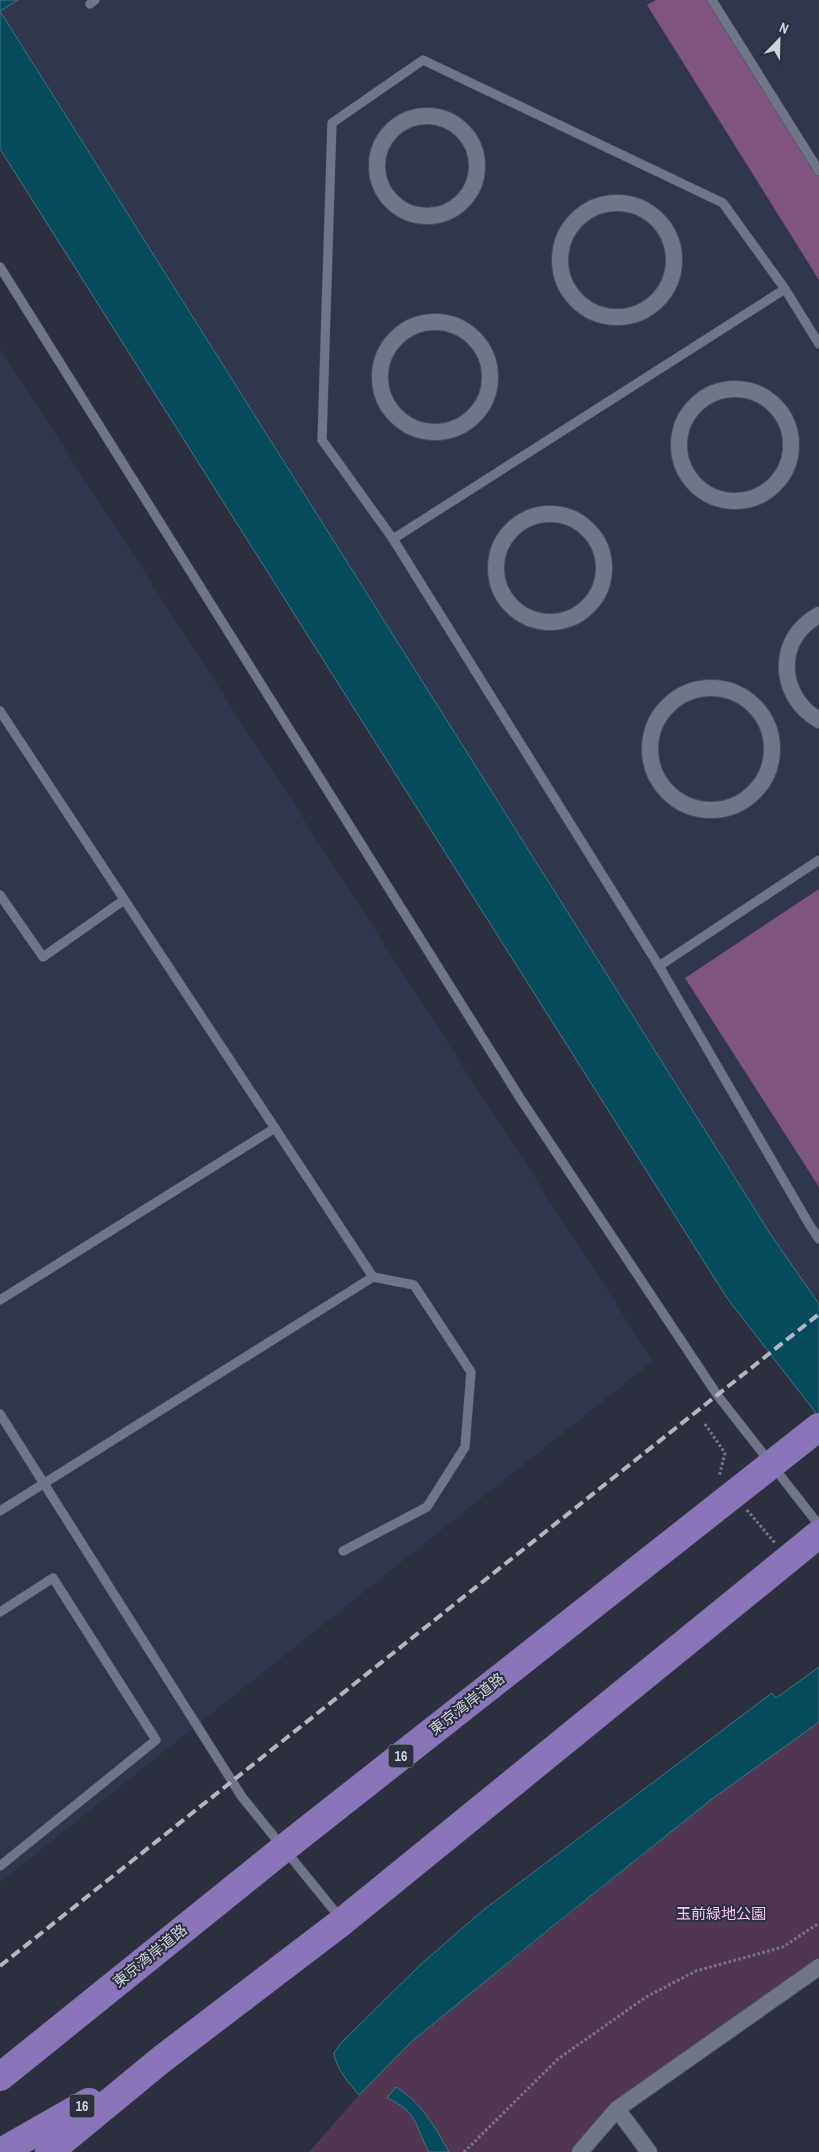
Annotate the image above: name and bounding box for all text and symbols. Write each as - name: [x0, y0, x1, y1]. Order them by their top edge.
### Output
- north arrow: [754, 15, 804, 65]
- text: N: [777, 18, 791, 38]
- street label: 東京湾岸道路: [425, 1668, 509, 1740]
- road number: 16: [388, 1744, 414, 1768]
- park label: 玉前緑地公園: [676, 1903, 766, 1924]
- street label: 東京湾岸道路: [108, 1919, 191, 1992]
- road number: 16: [70, 2094, 94, 2118]

